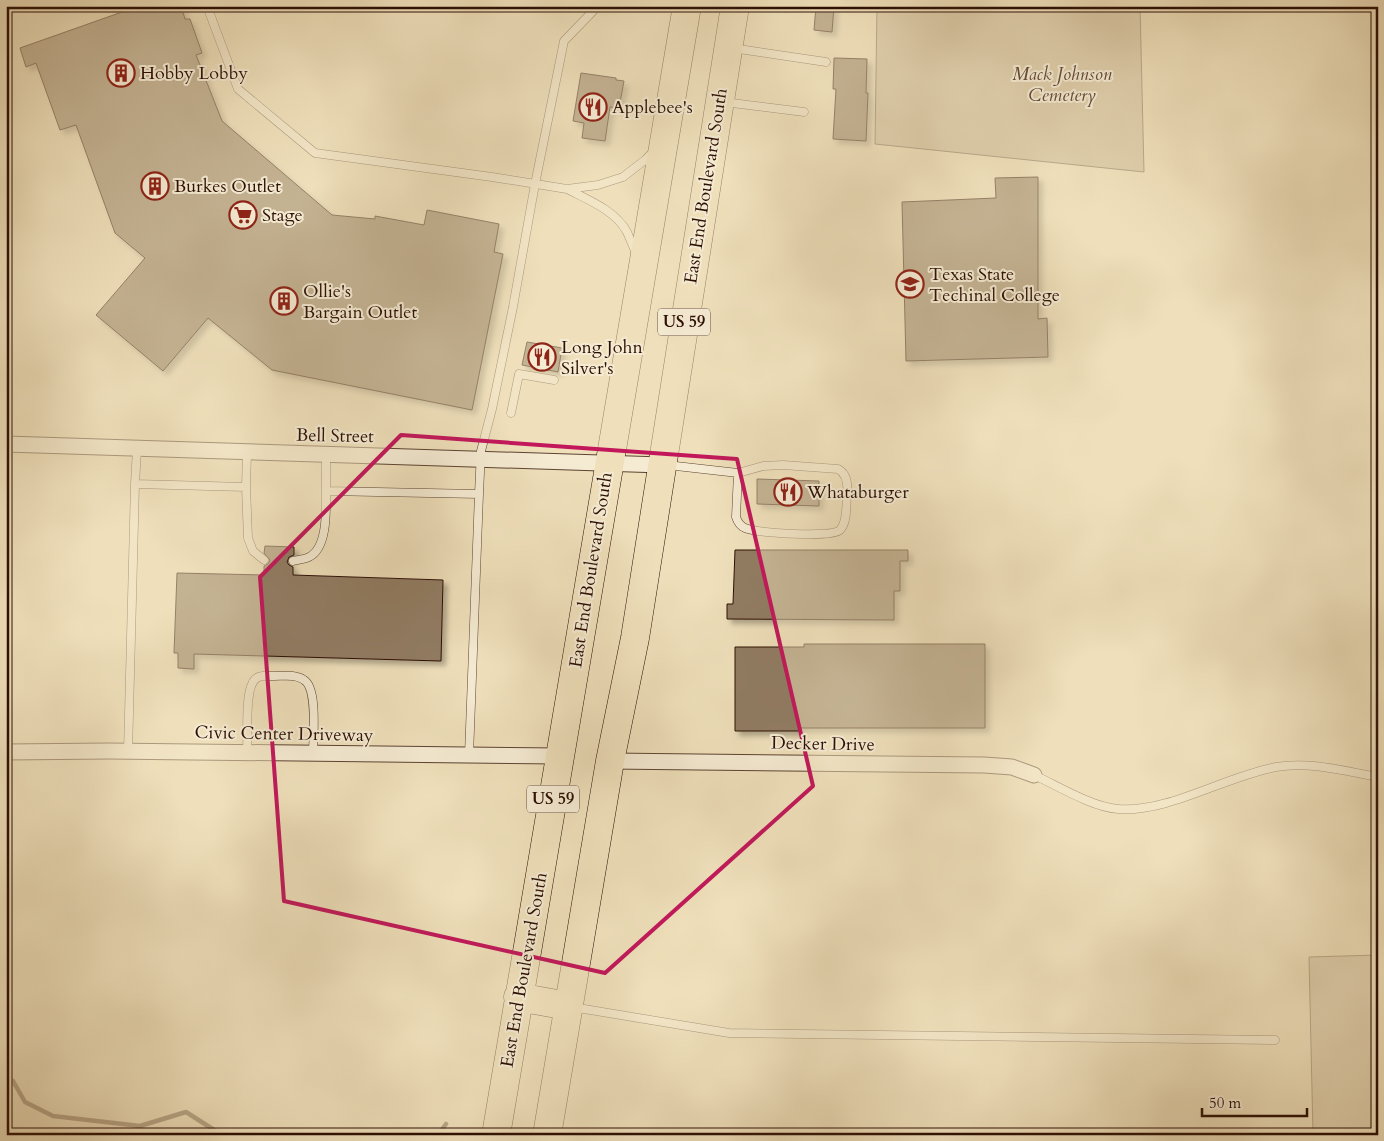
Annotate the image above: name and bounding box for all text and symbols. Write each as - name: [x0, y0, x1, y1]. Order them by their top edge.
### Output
- building icon: Hobby Lobby: [106, 58, 136, 88]
- place label: Hobby Lobby: [140, 61, 248, 86]
- park label: Mack Johnson Cemetery: [1012, 62, 1112, 108]
- street label: East End Boulevard South: [678, 86, 734, 286]
- restaurant icon: Applebee's: [578, 92, 608, 122]
- place label: Applebee's: [612, 95, 693, 120]
- building icon: Burkes Outlet: [140, 171, 170, 201]
- place label: Burkes Outlet: [174, 174, 281, 199]
- supermarket icon: Stage: [228, 200, 258, 230]
- place label: Stage: [262, 203, 303, 228]
- place label: Texas State Techinal College: [929, 262, 1060, 308]
- school or university icon: Texas State Techinal College: [895, 269, 925, 299]
- place label: Ollie's Bargain Outlet: [303, 279, 417, 325]
- building icon: Ollie's Bargain Outlet: [269, 286, 299, 316]
- road number: US 59: [658, 308, 710, 336]
- place label: Long John Silver's: [561, 335, 643, 381]
- restaurant icon: Long John Silver's: [527, 342, 557, 372]
- street label: Bell Street: [296, 423, 374, 449]
- street label: East End Boulevard South: [563, 470, 619, 670]
- restaurant icon: Whataburger: [773, 477, 803, 507]
- place label: Whataburger: [806, 480, 909, 505]
- street label: Civic Center Driveway: [194, 720, 374, 748]
- street label: Decker Drive: [771, 731, 875, 757]
- road number: US 59: [527, 786, 579, 812]
- street label: East End Boulevard South: [495, 870, 554, 1070]
- scale bar: [1202, 1086, 1306, 1118]
- text: 50 m: [1209, 1093, 1241, 1113]

